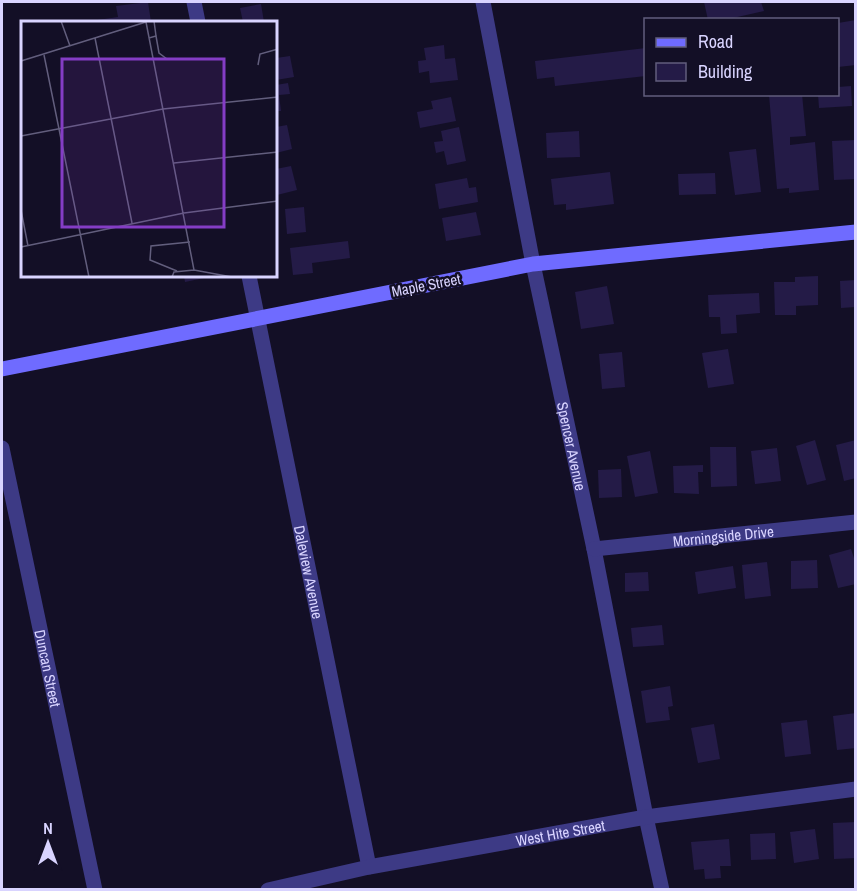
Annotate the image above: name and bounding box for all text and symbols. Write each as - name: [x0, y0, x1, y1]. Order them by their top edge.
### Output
- legend: [644, 18, 839, 96]
- inset map: [21, 21, 278, 278]
- text: Road: [698, 29, 733, 54]
- text: Building: [698, 59, 753, 84]
- street label: Maple Street: [390, 268, 463, 302]
- street label: Spencer Avenue: [552, 400, 592, 493]
- street label: Morningside Drive: [672, 520, 775, 551]
- street label: Daleview Avenue: [289, 523, 329, 621]
- street label: Duncan Street: [30, 628, 67, 709]
- north arrow: [18, 813, 78, 873]
- street label: West Hite Street: [514, 814, 607, 851]
- text: N: [43, 817, 53, 839]

